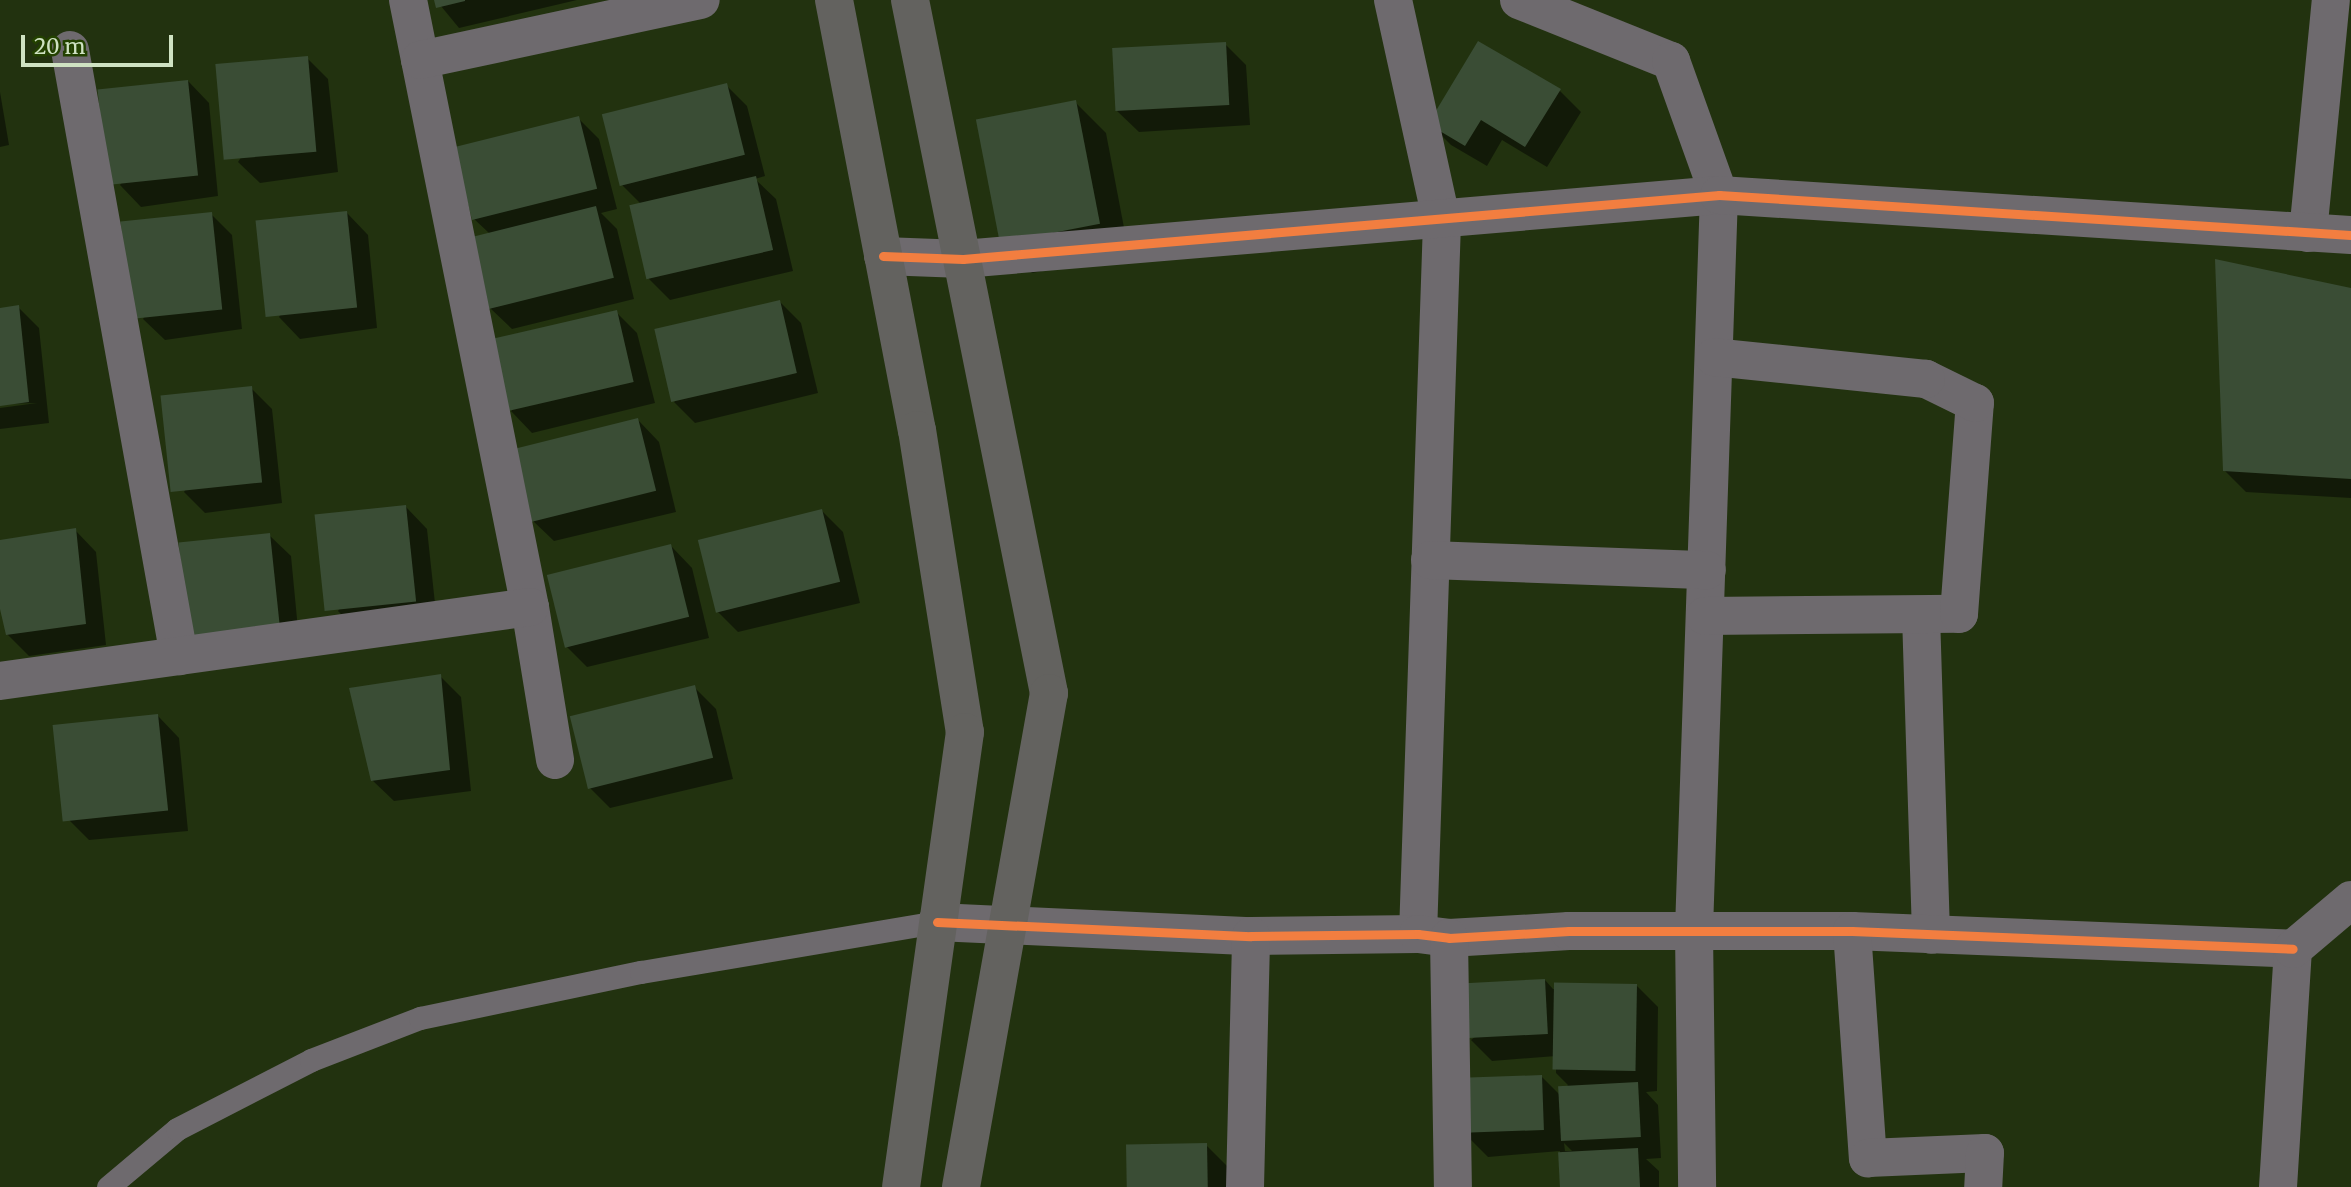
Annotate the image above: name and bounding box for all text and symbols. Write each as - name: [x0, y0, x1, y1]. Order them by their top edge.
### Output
- scale bar: [24, 21, 177, 65]
- text: 20 m: [34, 33, 85, 60]

